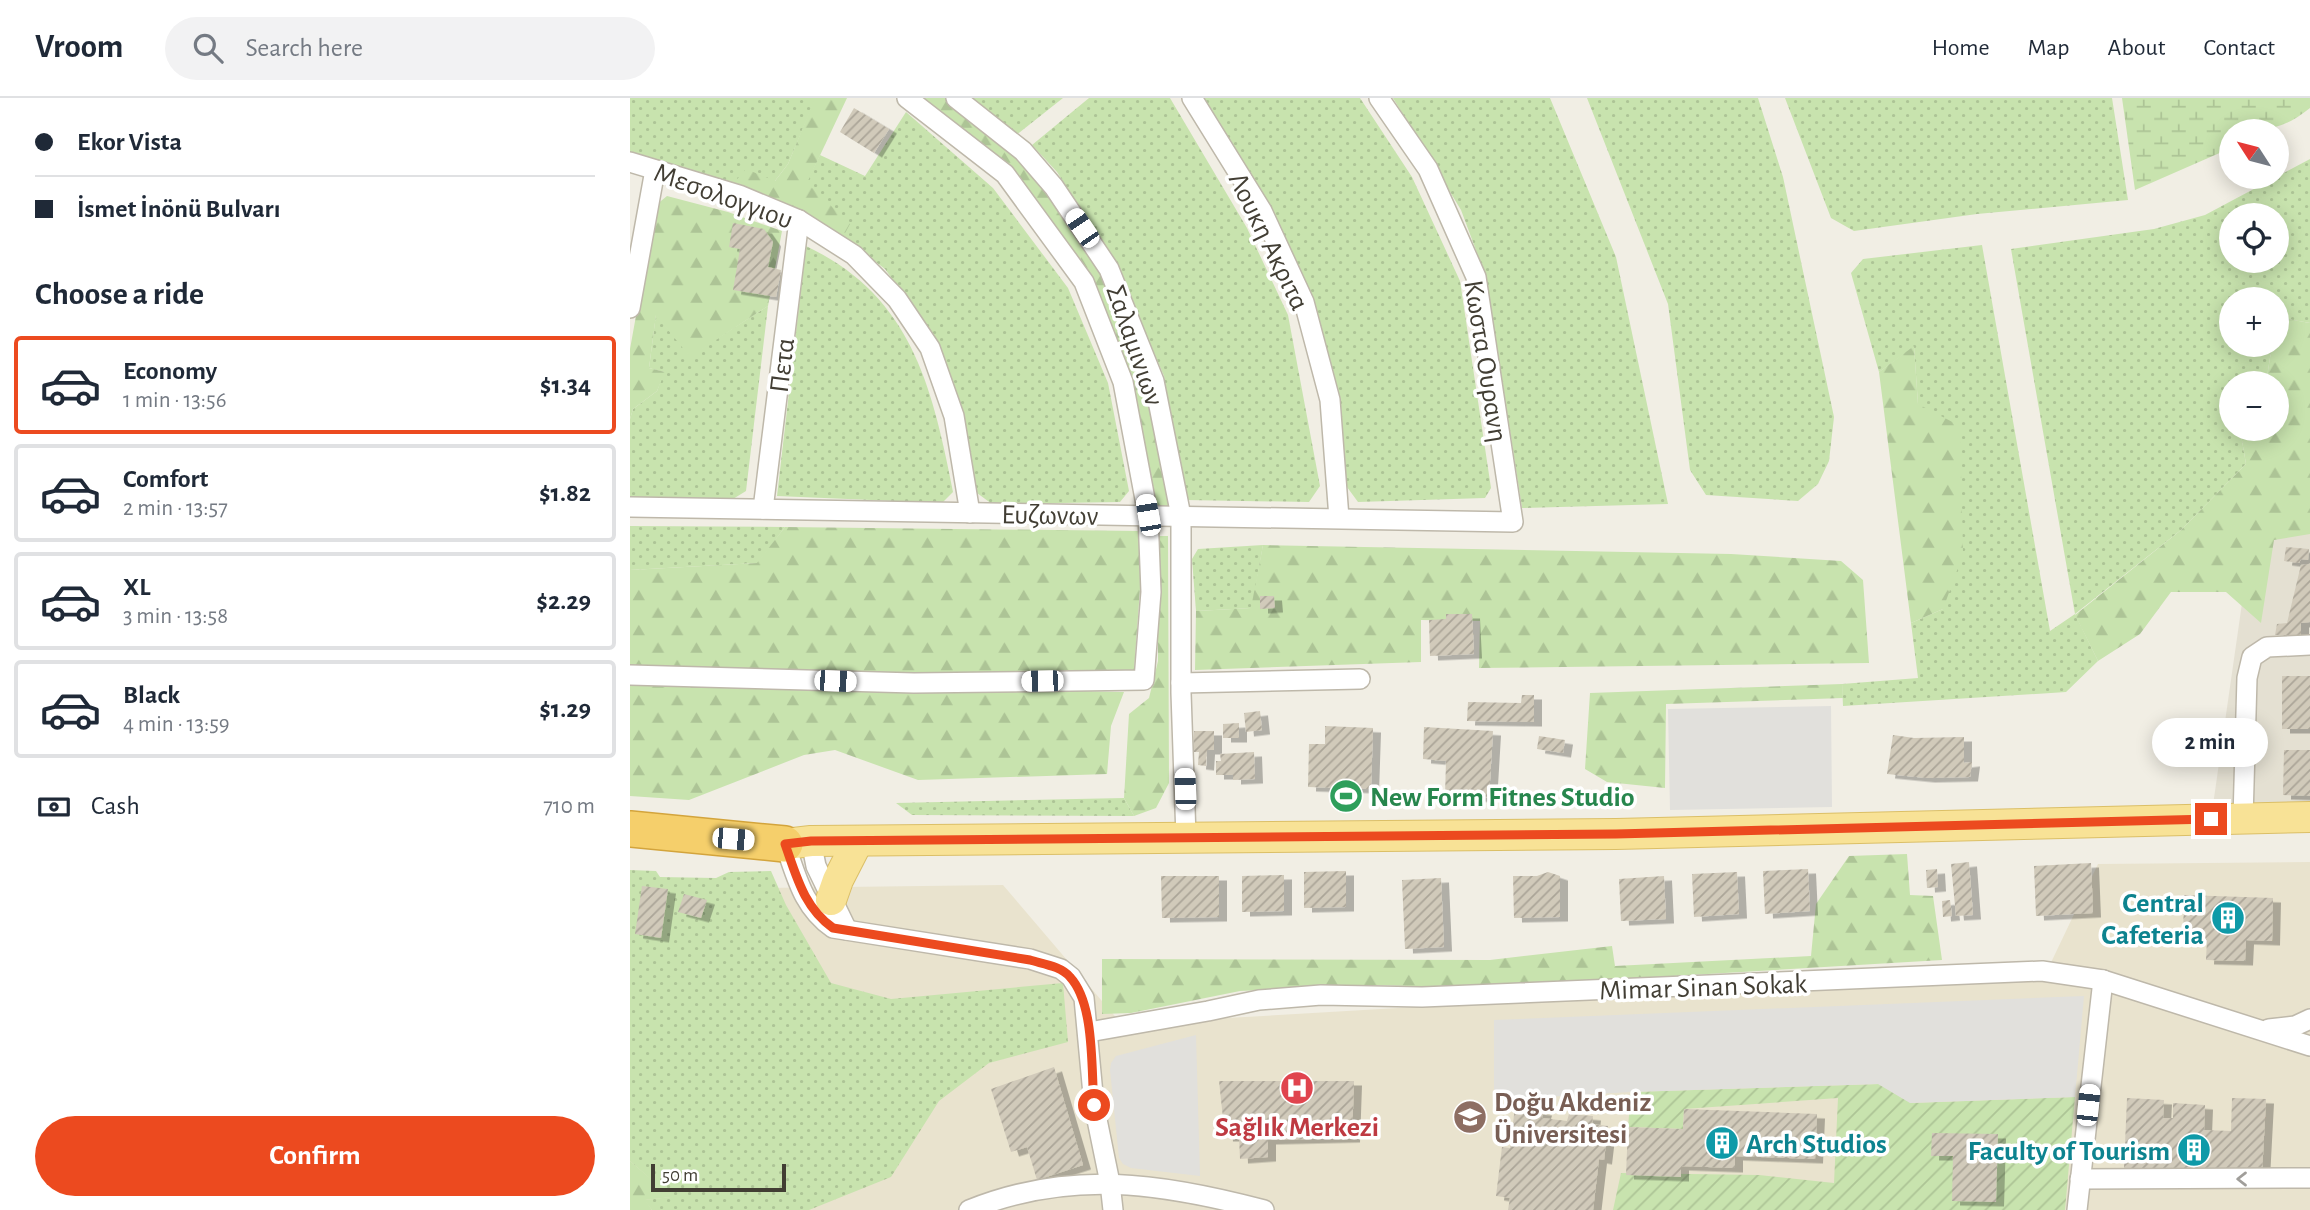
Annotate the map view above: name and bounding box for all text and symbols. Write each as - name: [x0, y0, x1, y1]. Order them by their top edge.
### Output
- search box: [165, 17, 655, 80]
- icon: search: [189, 29, 227, 67]
- text: Vroom: [35, 31, 123, 64]
- text: Search here: [245, 35, 363, 61]
- text: Home: [1932, 36, 1990, 60]
- text: Map: [2028, 36, 2070, 60]
- text: About: [2108, 36, 2165, 60]
- text: Contact: [2203, 36, 2275, 60]
- north arrow: [2219, 119, 2289, 189]
- map controls: [2219, 119, 2289, 441]
- text: Ekor Vista: [77, 129, 182, 155]
- street label: Μεσολογγιου: [650, 159, 797, 235]
- street label: Λουκη Ακριτα: [1223, 169, 1313, 315]
- text: İsmet İnönü Bulvarı: [77, 196, 280, 222]
- button: locate: [2219, 203, 2289, 273]
- car: [1062, 205, 1103, 251]
- text: Choose a ride: [35, 278, 204, 310]
- street label: Κωστα Ουρανη: [1458, 278, 1512, 444]
- street label: Σαλαμινιων: [1100, 282, 1168, 410]
- button: +: [2219, 287, 2289, 357]
- street label: Πετα: [766, 336, 800, 394]
- icon: car: [39, 354, 102, 417]
- text: Economy: [123, 358, 217, 384]
- button: −: [2219, 371, 2289, 441]
- text: $1.34: [540, 372, 591, 398]
- text: 1 min · 13:56: [123, 389, 226, 412]
- icon: car: [39, 462, 102, 525]
- text: Comfort: [123, 466, 208, 492]
- text: $1.82: [539, 480, 591, 506]
- car: [1135, 492, 1162, 538]
- text: 2 min · 13:57: [123, 497, 228, 520]
- street label: Ευζωνων: [1001, 501, 1099, 531]
- icon: car: [39, 570, 102, 633]
- text: XL: [123, 574, 150, 600]
- text: $2.29: [536, 588, 591, 614]
- text: 3 min · 13:58: [123, 605, 228, 628]
- car: [814, 670, 857, 692]
- car: [1021, 670, 1064, 692]
- icon: car: [39, 678, 102, 741]
- text: Black: [123, 682, 180, 708]
- text: $1.29: [539, 696, 591, 722]
- text: 4 min · 13:59: [123, 713, 230, 736]
- callout: 2 min: [2153, 718, 2269, 766]
- text: 2 min: [2184, 731, 2236, 754]
- car: [1174, 768, 1197, 810]
- sports icon: New Form Fitnes Studio: [1327, 777, 1365, 815]
- place label: New Form Fitnes Studio: [1370, 784, 1635, 812]
- icon: cash: [35, 788, 73, 826]
- text: Cash: [91, 793, 140, 819]
- text: 710 m: [543, 795, 595, 818]
- route end: [2195, 803, 2227, 835]
- car: [712, 827, 755, 851]
- place label: Central Cafeteria: [2101, 890, 2204, 950]
- building icon: Central Cafeteria: [2209, 899, 2247, 937]
- street label: Mimar Sinan Sokak: [1599, 970, 1808, 1006]
- hospital icon: Sağlık Merkezi: [1278, 1069, 1316, 1107]
- car: [2076, 1083, 2101, 1127]
- route start: [1078, 1089, 1110, 1121]
- place label: Doğu Akdeniz Üniversitesi: [1494, 1089, 1651, 1149]
- school or university icon: Doğu Akdeniz Üniversitesi: [1451, 1098, 1489, 1136]
- place label: Sağlık Merkezi: [1215, 1114, 1379, 1142]
- button: Confirm: [35, 1116, 595, 1196]
- building icon: Arch Studios: [1703, 1124, 1741, 1162]
- place label: Arch Studios: [1746, 1131, 1887, 1159]
- building icon: Faculty of Tourism: [2175, 1131, 2213, 1169]
- place label: Faculty of Tourism: [1968, 1138, 2170, 1166]
- scale bar: [651, 1161, 786, 1193]
- text: 50 m: [662, 1166, 698, 1185]
- one-way arrow: [2236, 1171, 2247, 1187]

